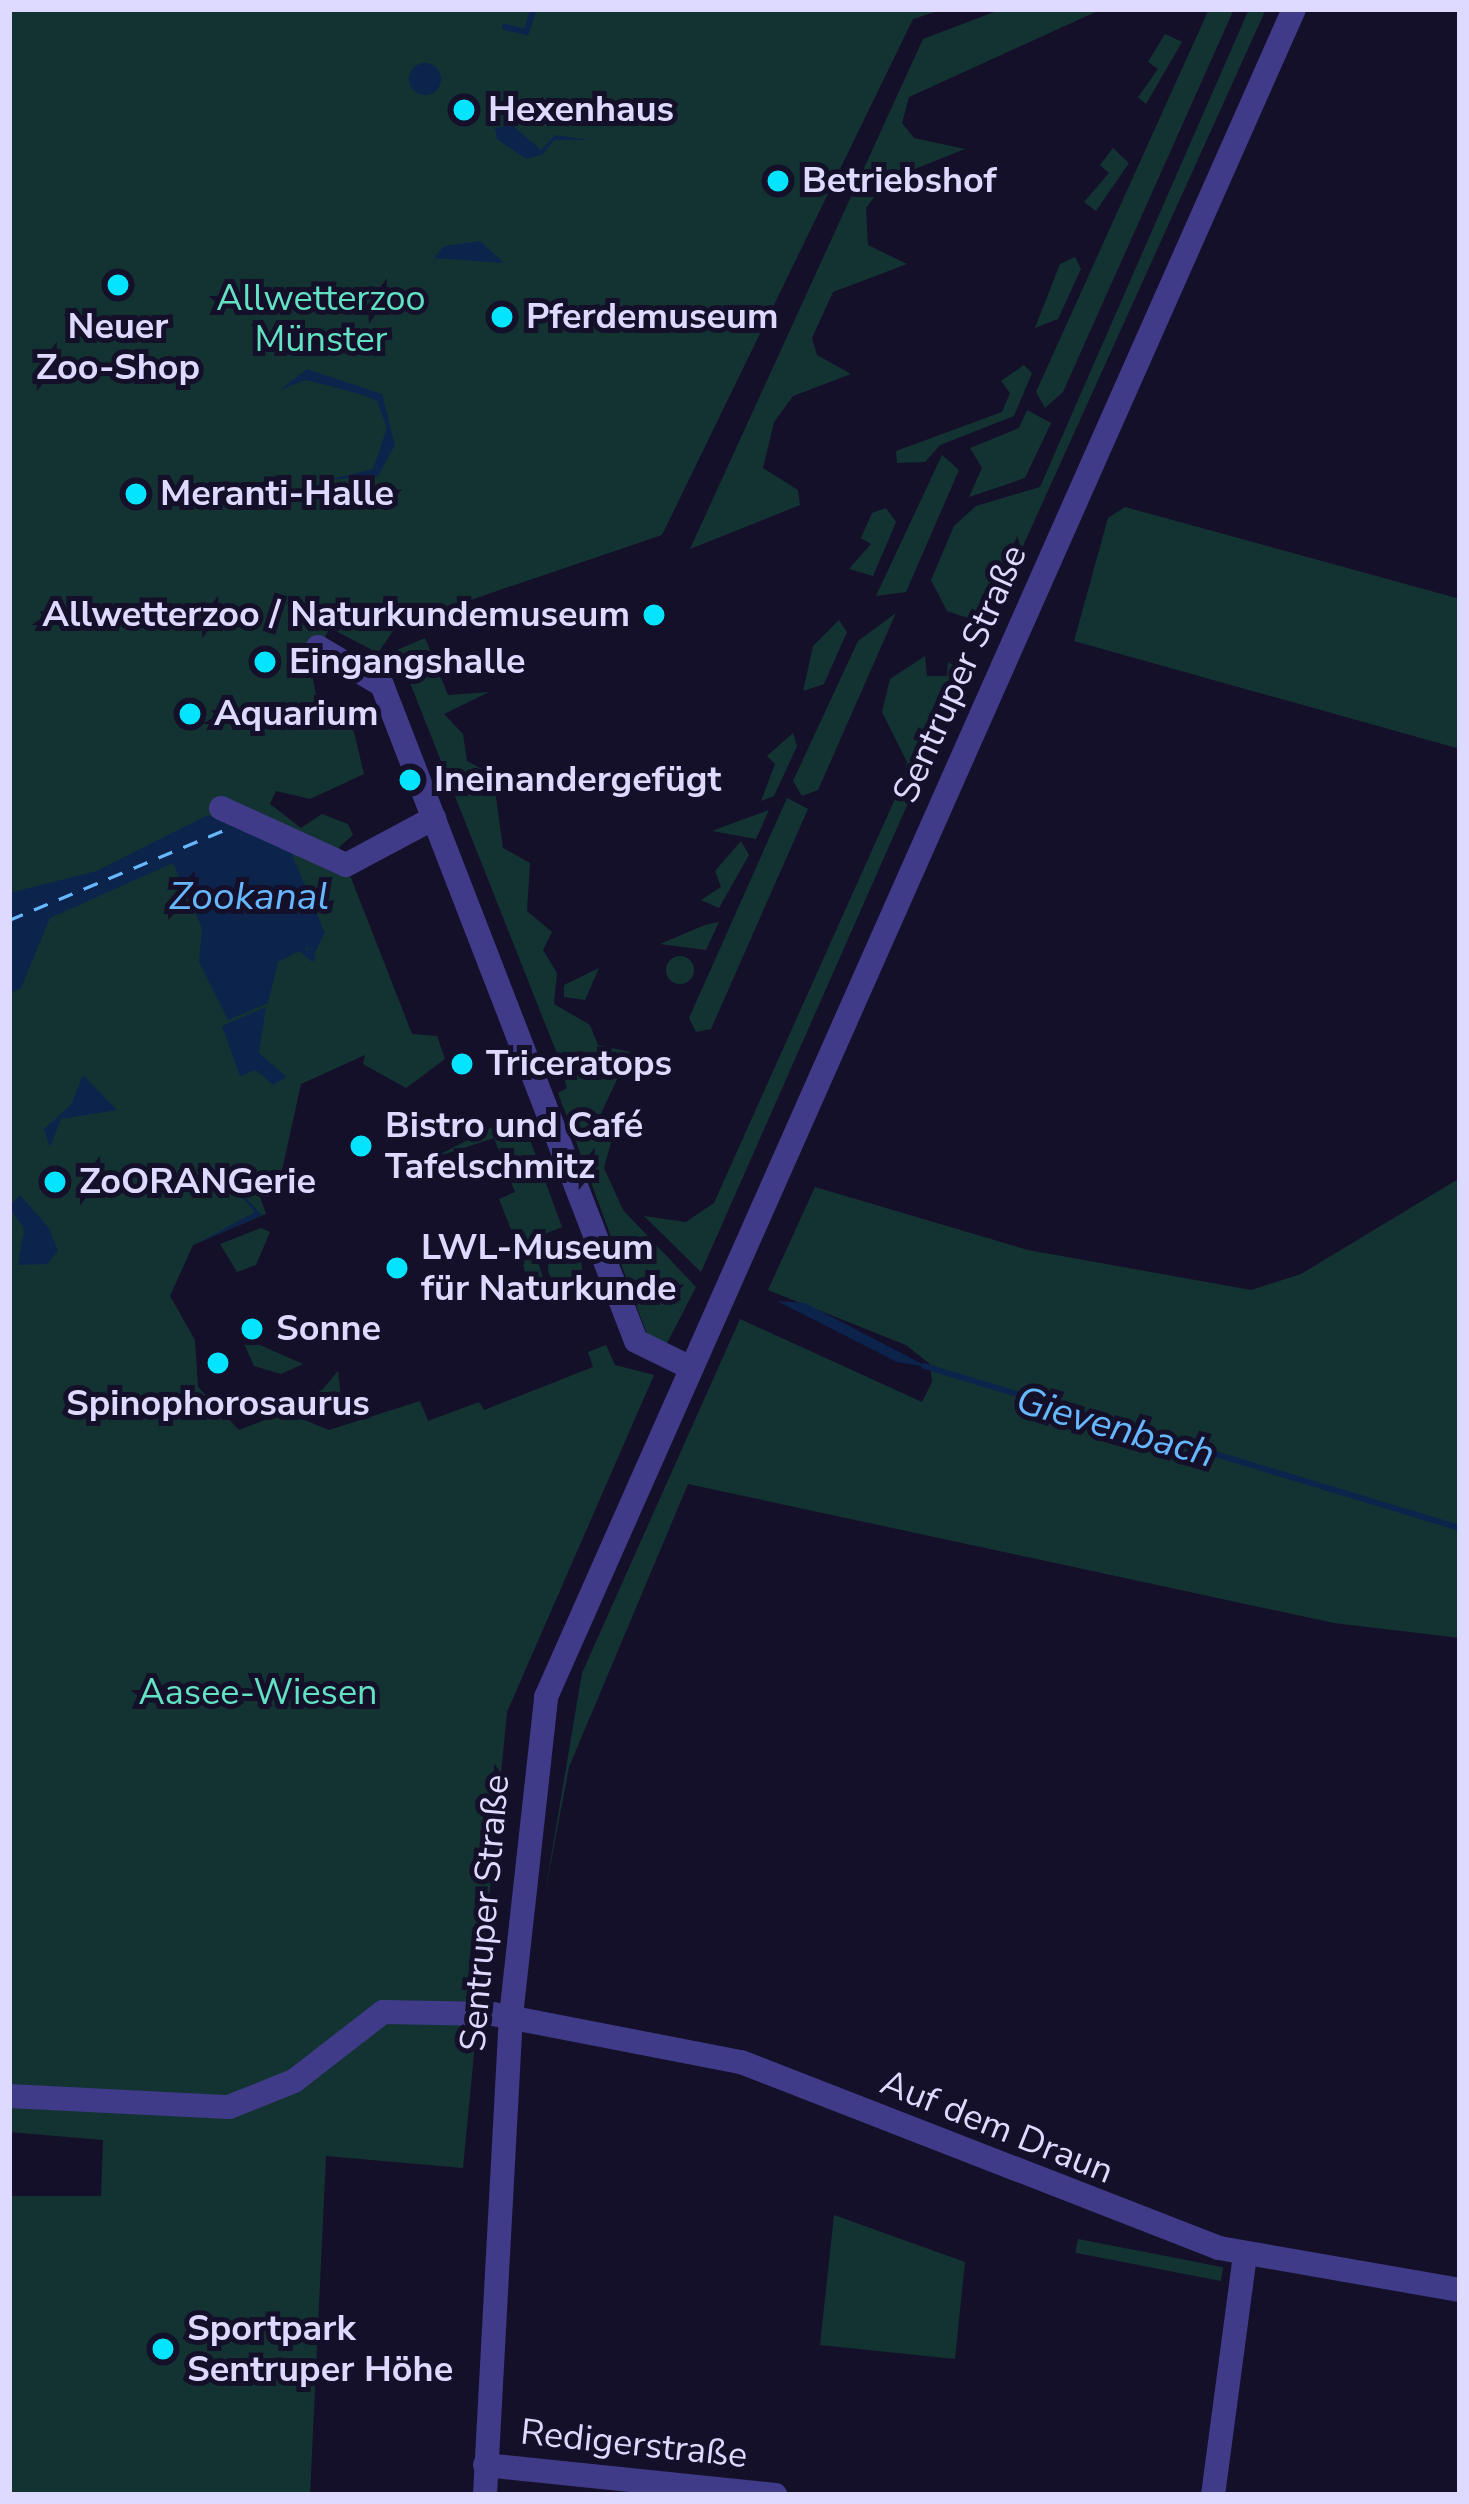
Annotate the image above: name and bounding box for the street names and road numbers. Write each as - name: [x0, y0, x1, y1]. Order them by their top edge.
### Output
- street label: Sentruper Straße: [884, 538, 1036, 810]
- street label: Sentruper Straße: [451, 1773, 519, 2053]
- street label: Auf dem Draun: [874, 2061, 1120, 2193]
- street label: Redigerstraße: [518, 2411, 750, 2477]

